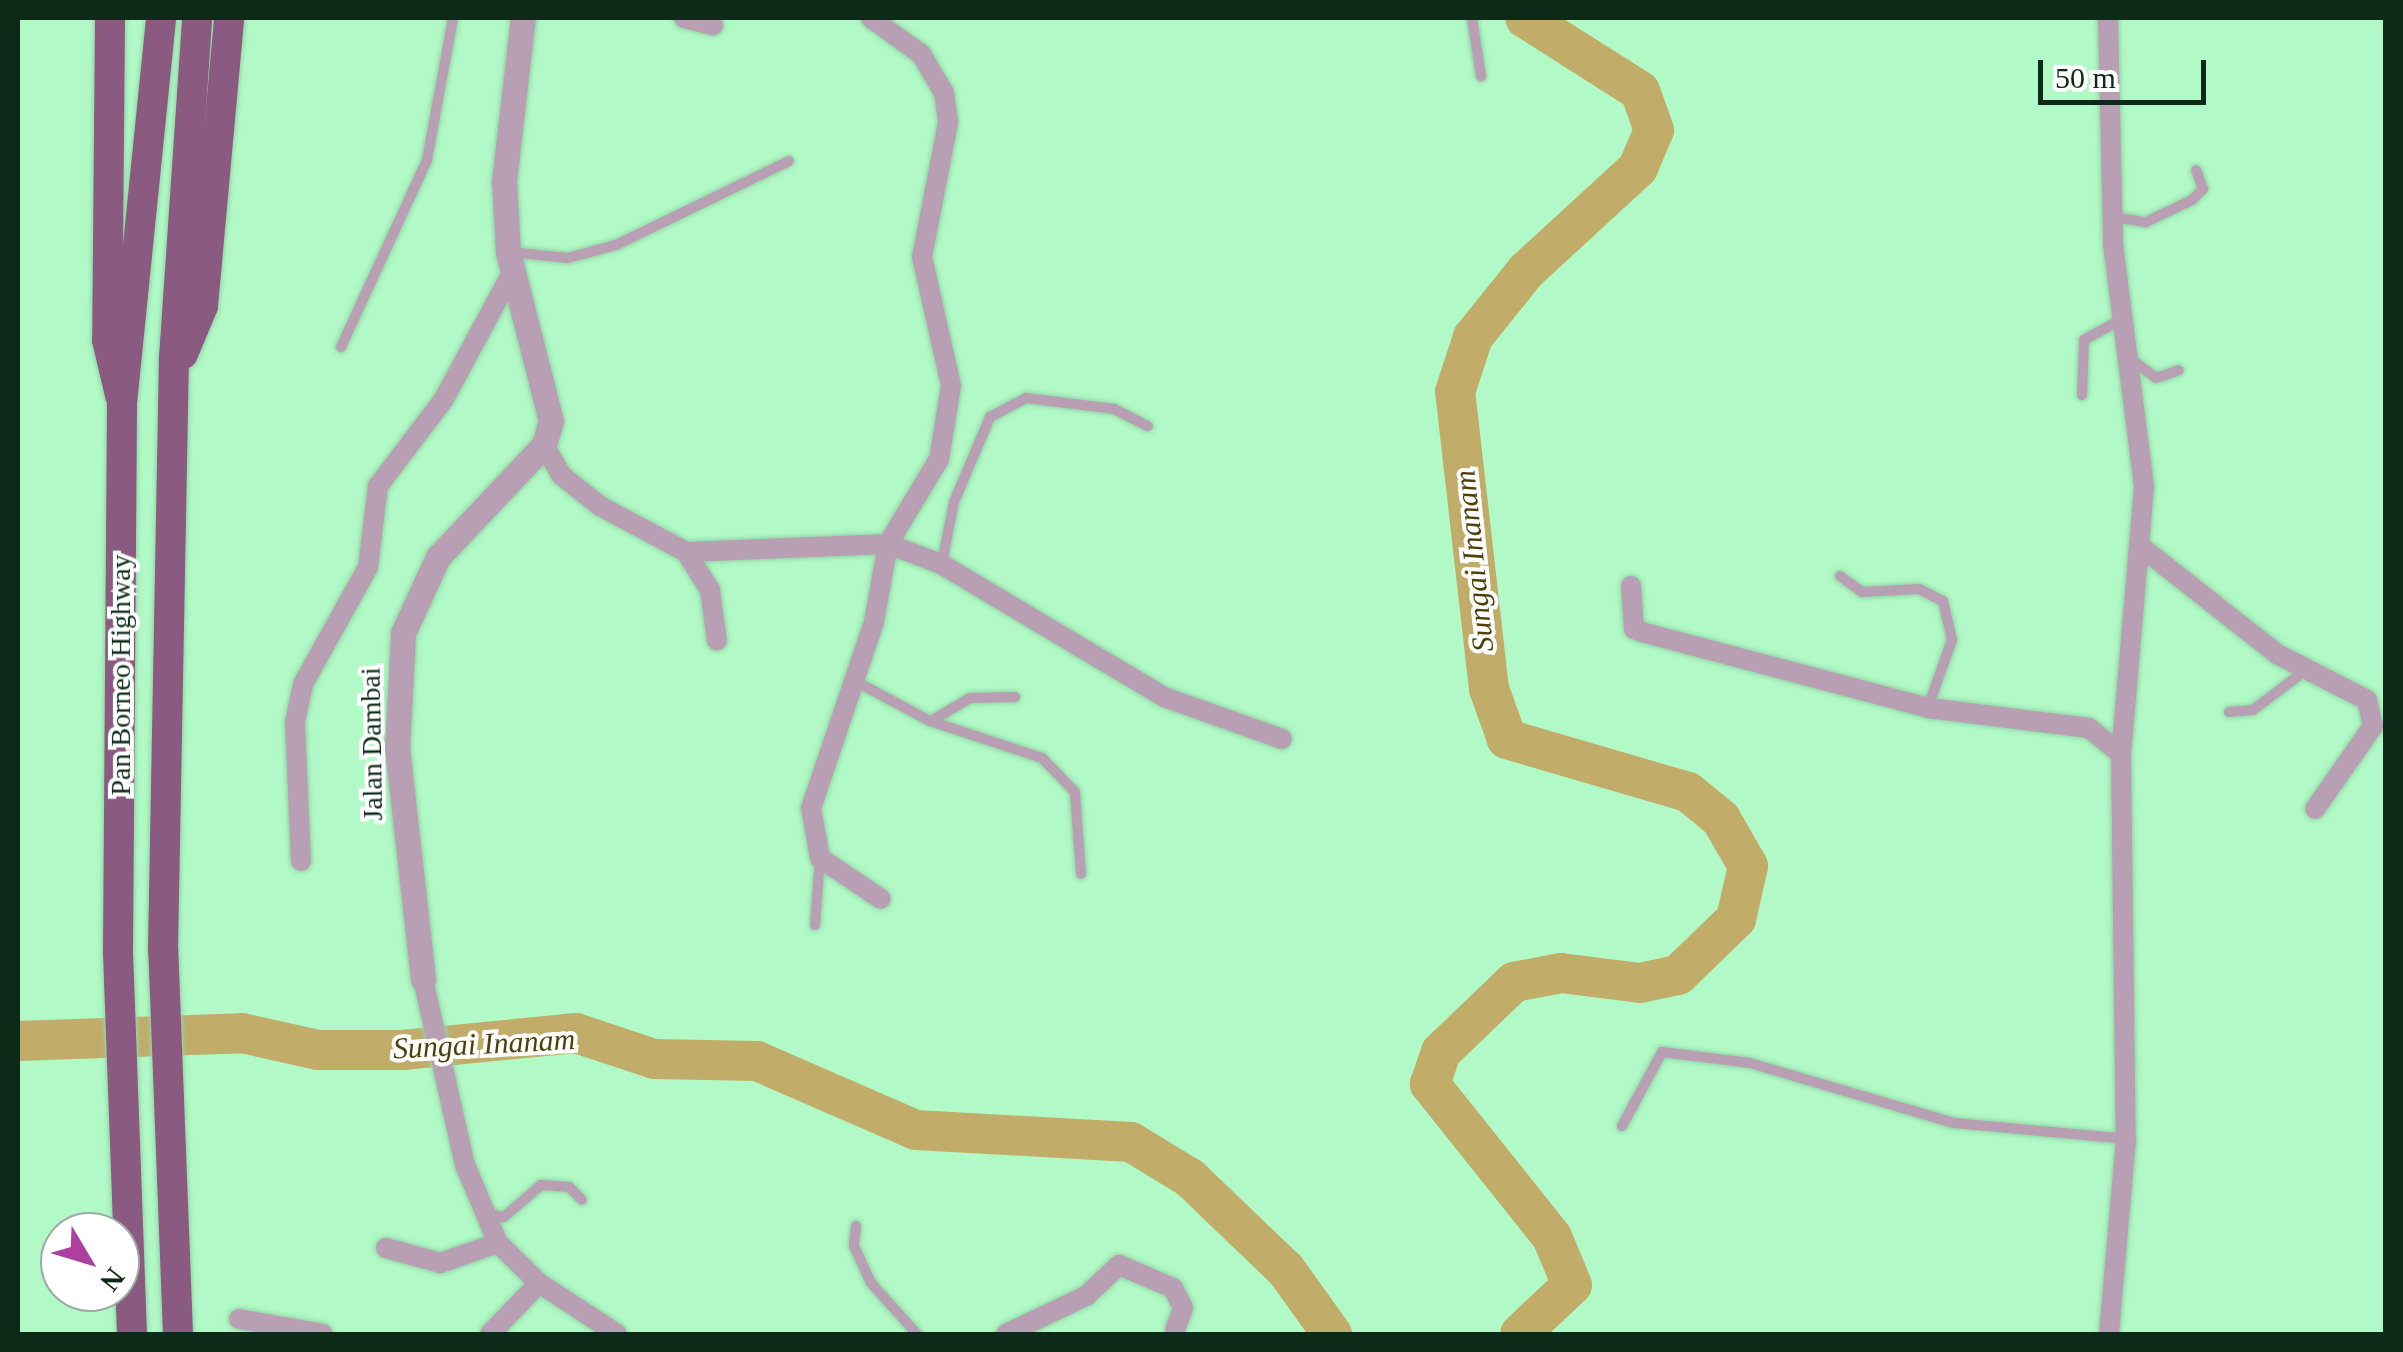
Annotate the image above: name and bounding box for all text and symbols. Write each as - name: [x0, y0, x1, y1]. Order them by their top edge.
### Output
- scale bar: [2043, 40, 2210, 102]
- text: 50 m: [2055, 61, 2116, 94]
- water label: Sungai Inanam: [1447, 468, 1501, 654]
- street label: Pan Borneo Highway: [104, 554, 138, 796]
- street label: Jalan Dambai: [354, 667, 390, 821]
- water label: Sungai Inanam: [392, 1021, 576, 1067]
- north arrow: [40, 1212, 140, 1312]
- text: N: [94, 1262, 131, 1297]

